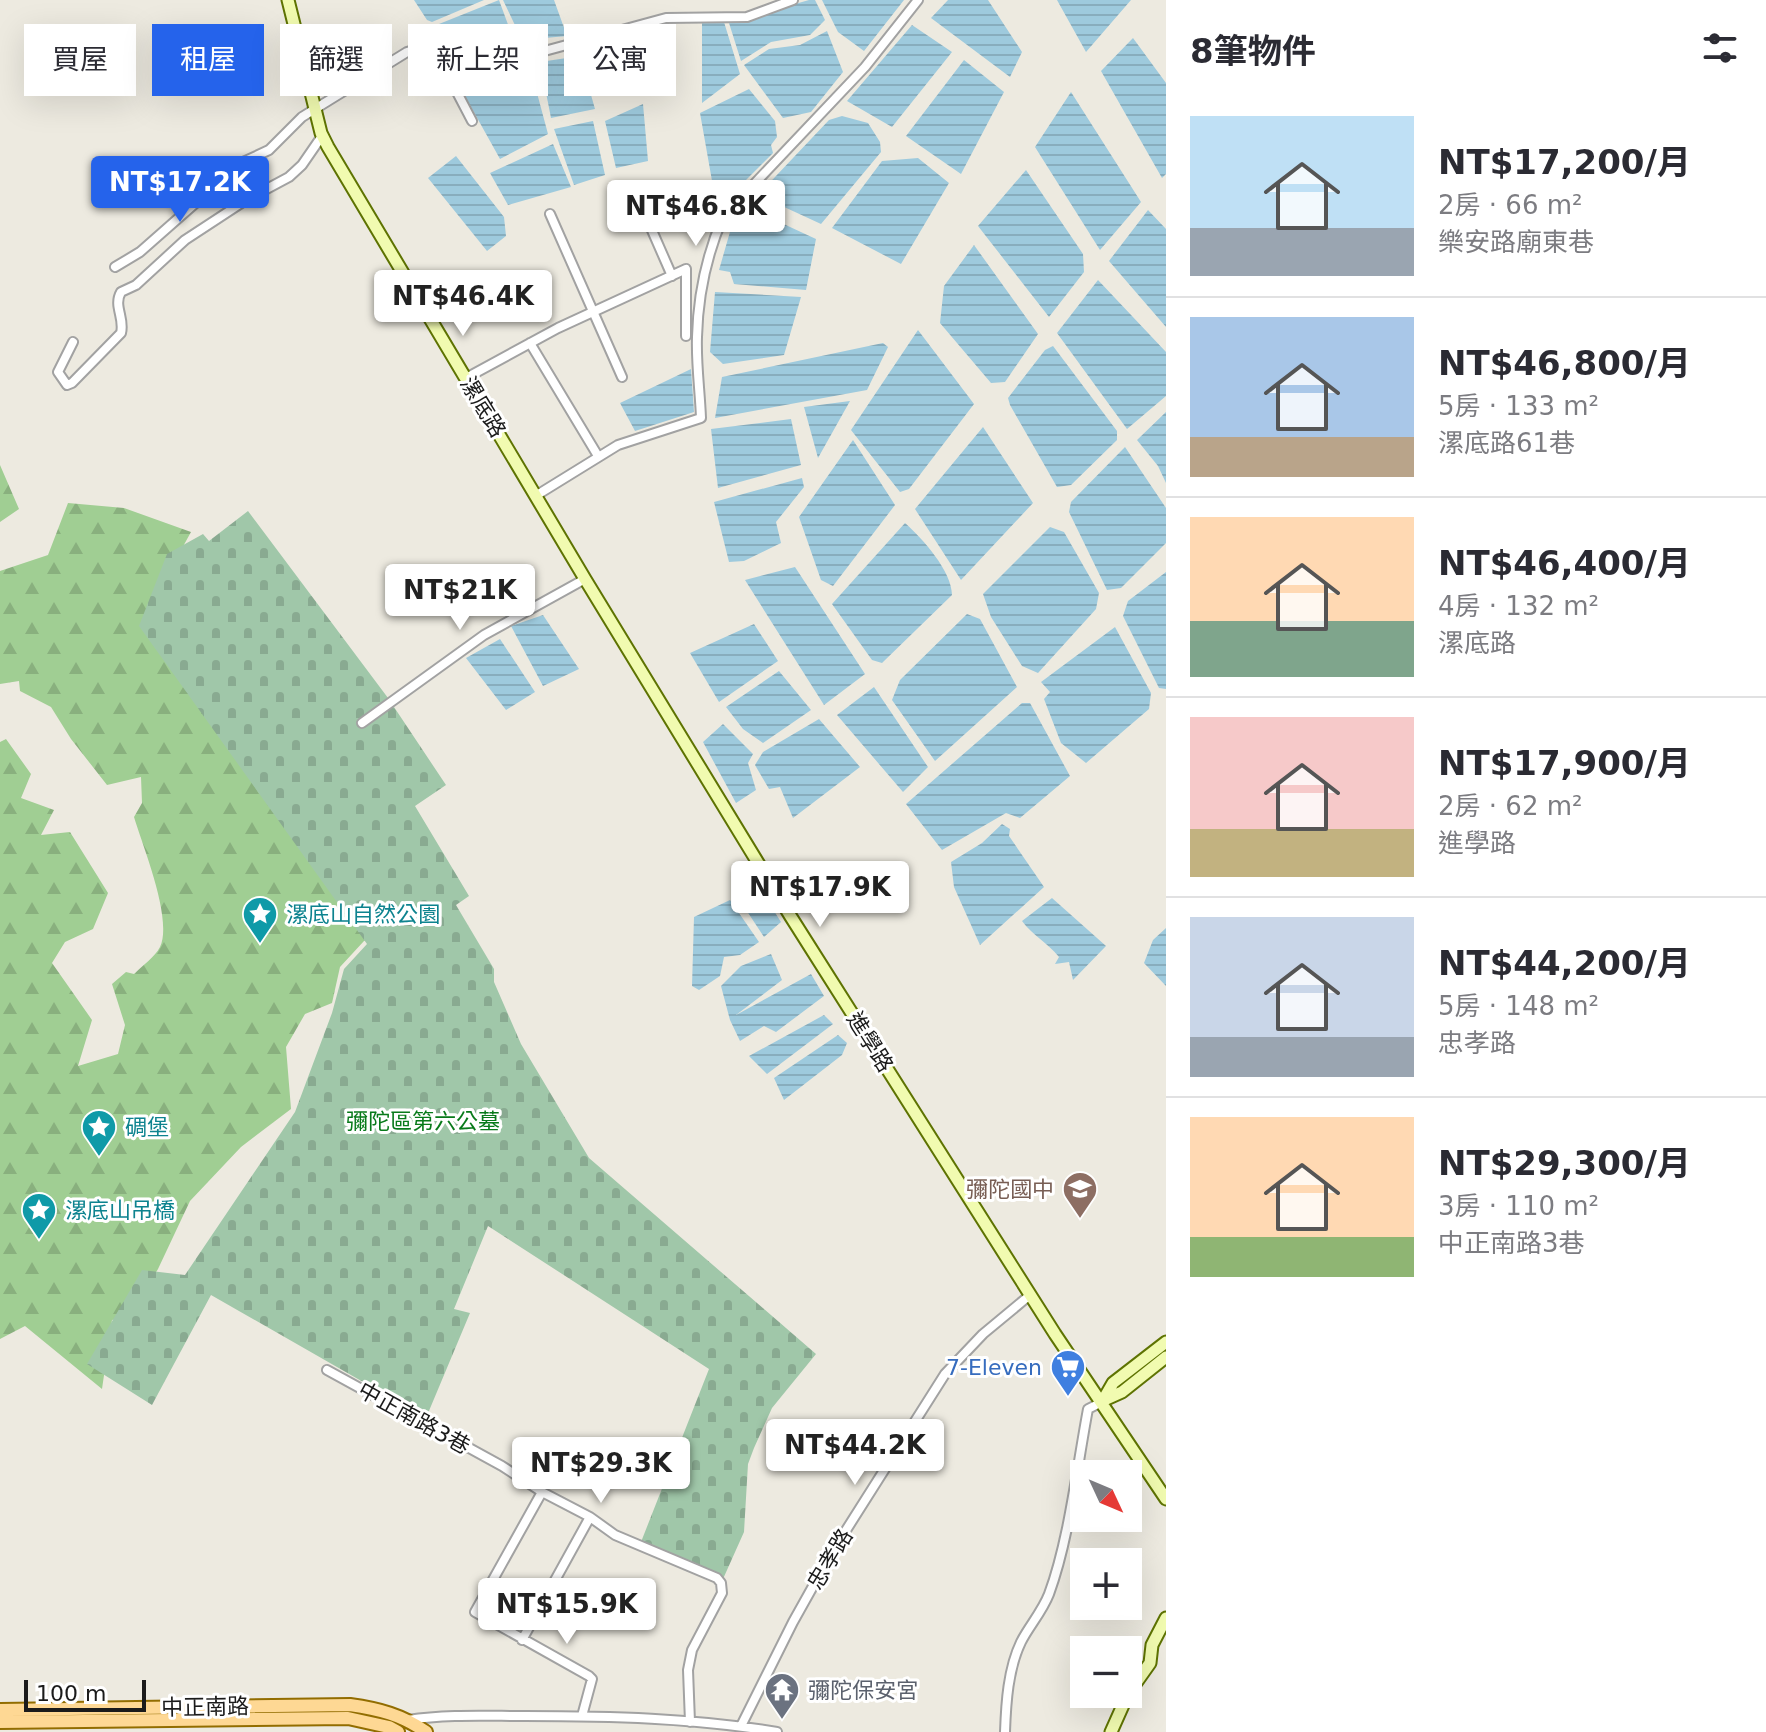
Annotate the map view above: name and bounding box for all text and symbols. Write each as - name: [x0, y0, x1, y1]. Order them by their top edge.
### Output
- chip: 買屋: [24, 24, 136, 96]
- chip: 租屋: [152, 24, 264, 96]
- chip: 篩選: [280, 24, 392, 96]
- chip: 新上架: [408, 24, 548, 96]
- chip: 公寓: [564, 24, 676, 96]
- icon: filters: [1698, 26, 1742, 70]
- text: 8筆物件: [1190, 31, 1316, 71]
- text: NT$17,200/月: [1438, 142, 1691, 182]
- icon: home: [1254, 148, 1350, 244]
- pin: NT$17.2K: [97, 156, 263, 224]
- text: NT$17.2K: [109, 167, 251, 197]
- pin: NT$46.8K: [613, 180, 779, 248]
- text: 2房 · 66 m²: [1438, 190, 1582, 220]
- text: NT$46.8K: [625, 191, 767, 221]
- text: 樂安路廟東巷: [1438, 227, 1594, 257]
- pin: NT$46.4K: [380, 270, 546, 338]
- text: NT$46.4K: [392, 281, 534, 311]
- text: NT$46,800/月: [1438, 343, 1691, 383]
- icon: home: [1254, 349, 1350, 445]
- street label: 漯底路: [455, 372, 511, 442]
- text: 5房 · 133 m²: [1438, 391, 1599, 421]
- text: 漯底路61巷: [1438, 428, 1575, 458]
- text: NT$46,400/月: [1438, 543, 1691, 583]
- icon: home: [1254, 549, 1350, 645]
- pin: NT$21K: [395, 564, 525, 632]
- text: NT$21K: [403, 575, 517, 605]
- text: 4房 · 132 m²: [1438, 591, 1599, 621]
- text: 漯底路: [1438, 628, 1516, 658]
- text: NT$17,900/月: [1438, 743, 1691, 783]
- icon: home: [1254, 749, 1350, 845]
- text: 2房 · 62 m²: [1438, 791, 1582, 821]
- text: 進學路: [1438, 828, 1516, 858]
- pin: NT$17.9K: [737, 861, 903, 929]
- text: NT$17.9K: [749, 872, 891, 902]
- place icon: 漯底山自然公園: [241, 895, 279, 945]
- place label: 漯底山自然公園: [286, 902, 440, 927]
- text: NT$44,200/月: [1438, 943, 1691, 983]
- icon: home: [1254, 949, 1350, 1045]
- text: 5房 · 148 m²: [1438, 991, 1599, 1021]
- street label: 進學路: [842, 1007, 898, 1077]
- text: 忠孝路: [1438, 1028, 1516, 1058]
- place icon: 碉堡: [80, 1108, 118, 1158]
- park label: 彌陀區第六公墓: [346, 1109, 500, 1134]
- place label: 碉堡: [125, 1115, 169, 1140]
- text: NT$29,300/月: [1438, 1143, 1691, 1183]
- icon: home: [1254, 1149, 1350, 1245]
- school or university icon: 彌陀國中: [1061, 1170, 1099, 1220]
- place label: 彌陀國中: [966, 1177, 1054, 1202]
- place icon: 漯底山吊橋: [20, 1191, 58, 1241]
- text: 3房 · 110 m²: [1438, 1191, 1599, 1221]
- place label: 漯底山吊橋: [65, 1198, 175, 1223]
- text: 中正南路3巷: [1438, 1228, 1585, 1258]
- supermarket icon: 7-Eleven: [1049, 1348, 1087, 1398]
- place label: 7-Eleven: [946, 1355, 1042, 1380]
- street label: 中正南路3巷: [354, 1377, 474, 1459]
- pin: NT$44.2K: [772, 1419, 938, 1487]
- text: NT$44.2K: [784, 1430, 926, 1460]
- pin: NT$29.3K: [518, 1437, 684, 1505]
- text: NT$29.3K: [530, 1448, 672, 1478]
- north arrow: [1070, 1460, 1142, 1532]
- map controls: [1070, 1460, 1142, 1708]
- street label: 忠孝路: [802, 1524, 858, 1594]
- button: +: [1070, 1548, 1142, 1620]
- pin: NT$15.9K: [484, 1578, 650, 1646]
- text: NT$15.9K: [496, 1589, 638, 1619]
- button: −: [1070, 1636, 1142, 1708]
- temple icon: 彌陀保安宮: [763, 1671, 801, 1721]
- scale bar: [24, 1676, 146, 1712]
- place label: 彌陀保安宮: [808, 1678, 918, 1703]
- text: 100 m: [36, 1681, 106, 1706]
- street label: 中正南路: [161, 1694, 249, 1720]

